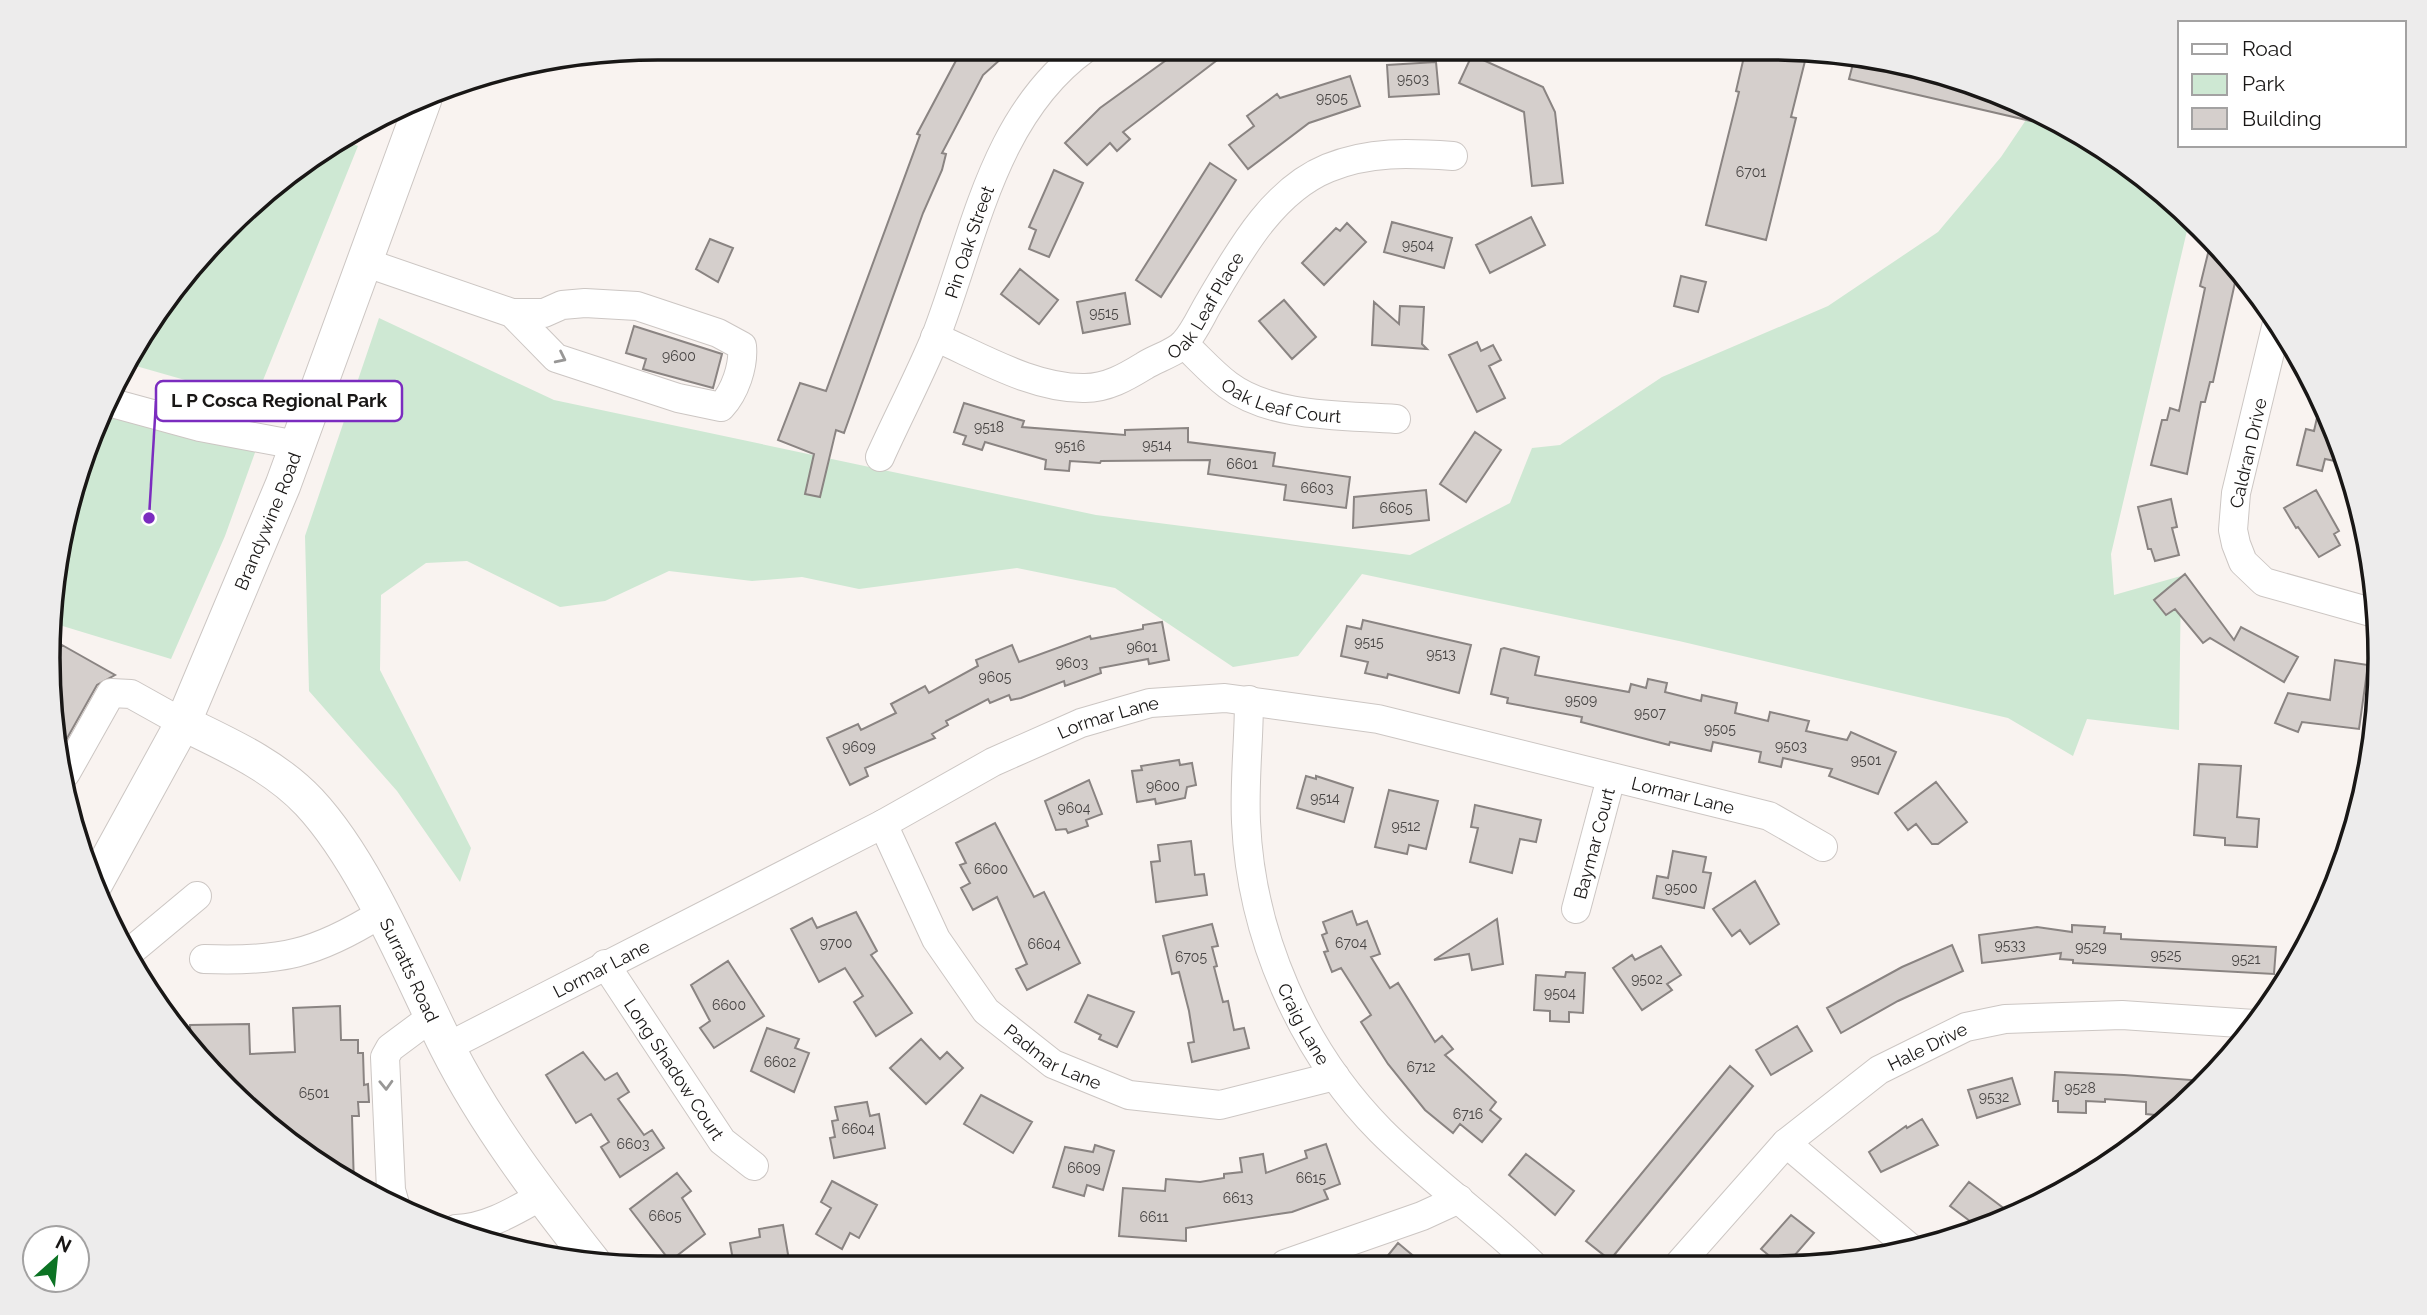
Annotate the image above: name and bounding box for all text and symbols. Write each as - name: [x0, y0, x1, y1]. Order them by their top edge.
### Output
- legend: [2178, 21, 2406, 147]
- text: Road: [2242, 36, 2292, 61]
- house number: 9503: [1397, 71, 1429, 87]
- text: Park: [2242, 71, 2285, 96]
- house number: 9505: [1316, 90, 1348, 106]
- text: Building: [2242, 106, 2322, 131]
- house number: 6701: [1736, 164, 1766, 180]
- street label: Pin Oak Street: [940, 182, 998, 301]
- house number: 9504: [1402, 237, 1434, 253]
- street label: Oak Leaf Place: [1163, 247, 1248, 363]
- house number: 9515: [1089, 305, 1119, 321]
- house number: 9600: [662, 348, 696, 364]
- one-way arrow: [554, 350, 567, 363]
- street label: Oak Leaf Court: [1217, 373, 1342, 426]
- callout: L P Cosca Regional Park: [156, 381, 402, 421]
- text: L P Cosca Regional Park: [171, 389, 387, 411]
- street label: Caldran Drive: [2225, 395, 2271, 510]
- house number: 9518: [974, 419, 1004, 435]
- house number: 9514: [1142, 437, 1172, 453]
- house number: 9516: [1055, 438, 1085, 454]
- street label: Brandywine Road: [230, 449, 305, 593]
- house number: 6601: [1226, 456, 1258, 472]
- house number: 6603: [1301, 480, 1333, 496]
- house number: 6605: [1379, 500, 1413, 516]
- house number: 9515: [1354, 634, 1384, 650]
- house number: 9601: [1126, 639, 1158, 655]
- house number: 9513: [1426, 646, 1456, 662]
- house number: 9603: [1056, 655, 1088, 671]
- house number: 9605: [979, 669, 1012, 685]
- street label: Lormar Lane: [1054, 692, 1160, 743]
- house number: 9509: [1565, 692, 1597, 708]
- house number: 9507: [1634, 705, 1666, 721]
- house number: 9505: [1704, 721, 1736, 737]
- house number: 9503: [1775, 738, 1807, 754]
- house number: 9609: [842, 739, 876, 755]
- house number: 9501: [1851, 752, 1881, 768]
- street label: Lormar Lane: [1629, 772, 1737, 818]
- house number: 9600: [1146, 778, 1180, 794]
- street label: Baymar Court: [1569, 785, 1618, 901]
- house number: 9514: [1310, 790, 1340, 806]
- house number: 9604: [1058, 800, 1091, 816]
- house number: 9512: [1391, 818, 1421, 834]
- house number: 6600: [974, 861, 1008, 877]
- house number: 9500: [1665, 880, 1697, 896]
- street label: Surratts Road: [376, 914, 444, 1025]
- street label: Lormar Lane: [549, 935, 653, 1002]
- house number: 9700: [820, 935, 852, 951]
- house number: 6704: [1335, 935, 1367, 951]
- house number: 6604: [1027, 936, 1061, 952]
- house number: 9533: [1995, 937, 2025, 953]
- house number: 9529: [2075, 939, 2107, 955]
- house number: 9525: [2151, 947, 2182, 963]
- house number: 6705: [1175, 949, 1207, 965]
- house number: 9521: [2231, 951, 2261, 967]
- house number: 9502: [1631, 971, 1663, 987]
- street label: Craig Lane: [1274, 980, 1335, 1069]
- house number: 9504: [1544, 985, 1576, 1001]
- street label: Long Shadow Court: [620, 995, 729, 1144]
- house number: 6600: [712, 997, 746, 1013]
- street label: Hale Drive: [1884, 1018, 1971, 1075]
- street label: Padmar Lane: [1000, 1019, 1105, 1093]
- house number: 6602: [764, 1054, 796, 1070]
- house number: 6712: [1406, 1059, 1436, 1075]
- one-way arrow: [379, 1080, 394, 1091]
- house number: 9528: [2064, 1080, 2096, 1096]
- house number: 6501: [299, 1085, 329, 1101]
- house number: 9532: [1979, 1089, 2009, 1105]
- house number: 6716: [1453, 1106, 1483, 1122]
- house number: 6604: [841, 1121, 875, 1137]
- house number: 6603: [617, 1136, 649, 1152]
- house number: 6609: [1067, 1160, 1101, 1176]
- house number: 6615: [1296, 1170, 1327, 1186]
- house number: 6613: [1223, 1190, 1253, 1206]
- house number: 6605: [648, 1208, 682, 1224]
- house number: 6611: [1140, 1209, 1168, 1225]
- north arrow: [21, 1224, 91, 1294]
- text: N: [52, 1231, 75, 1257]

